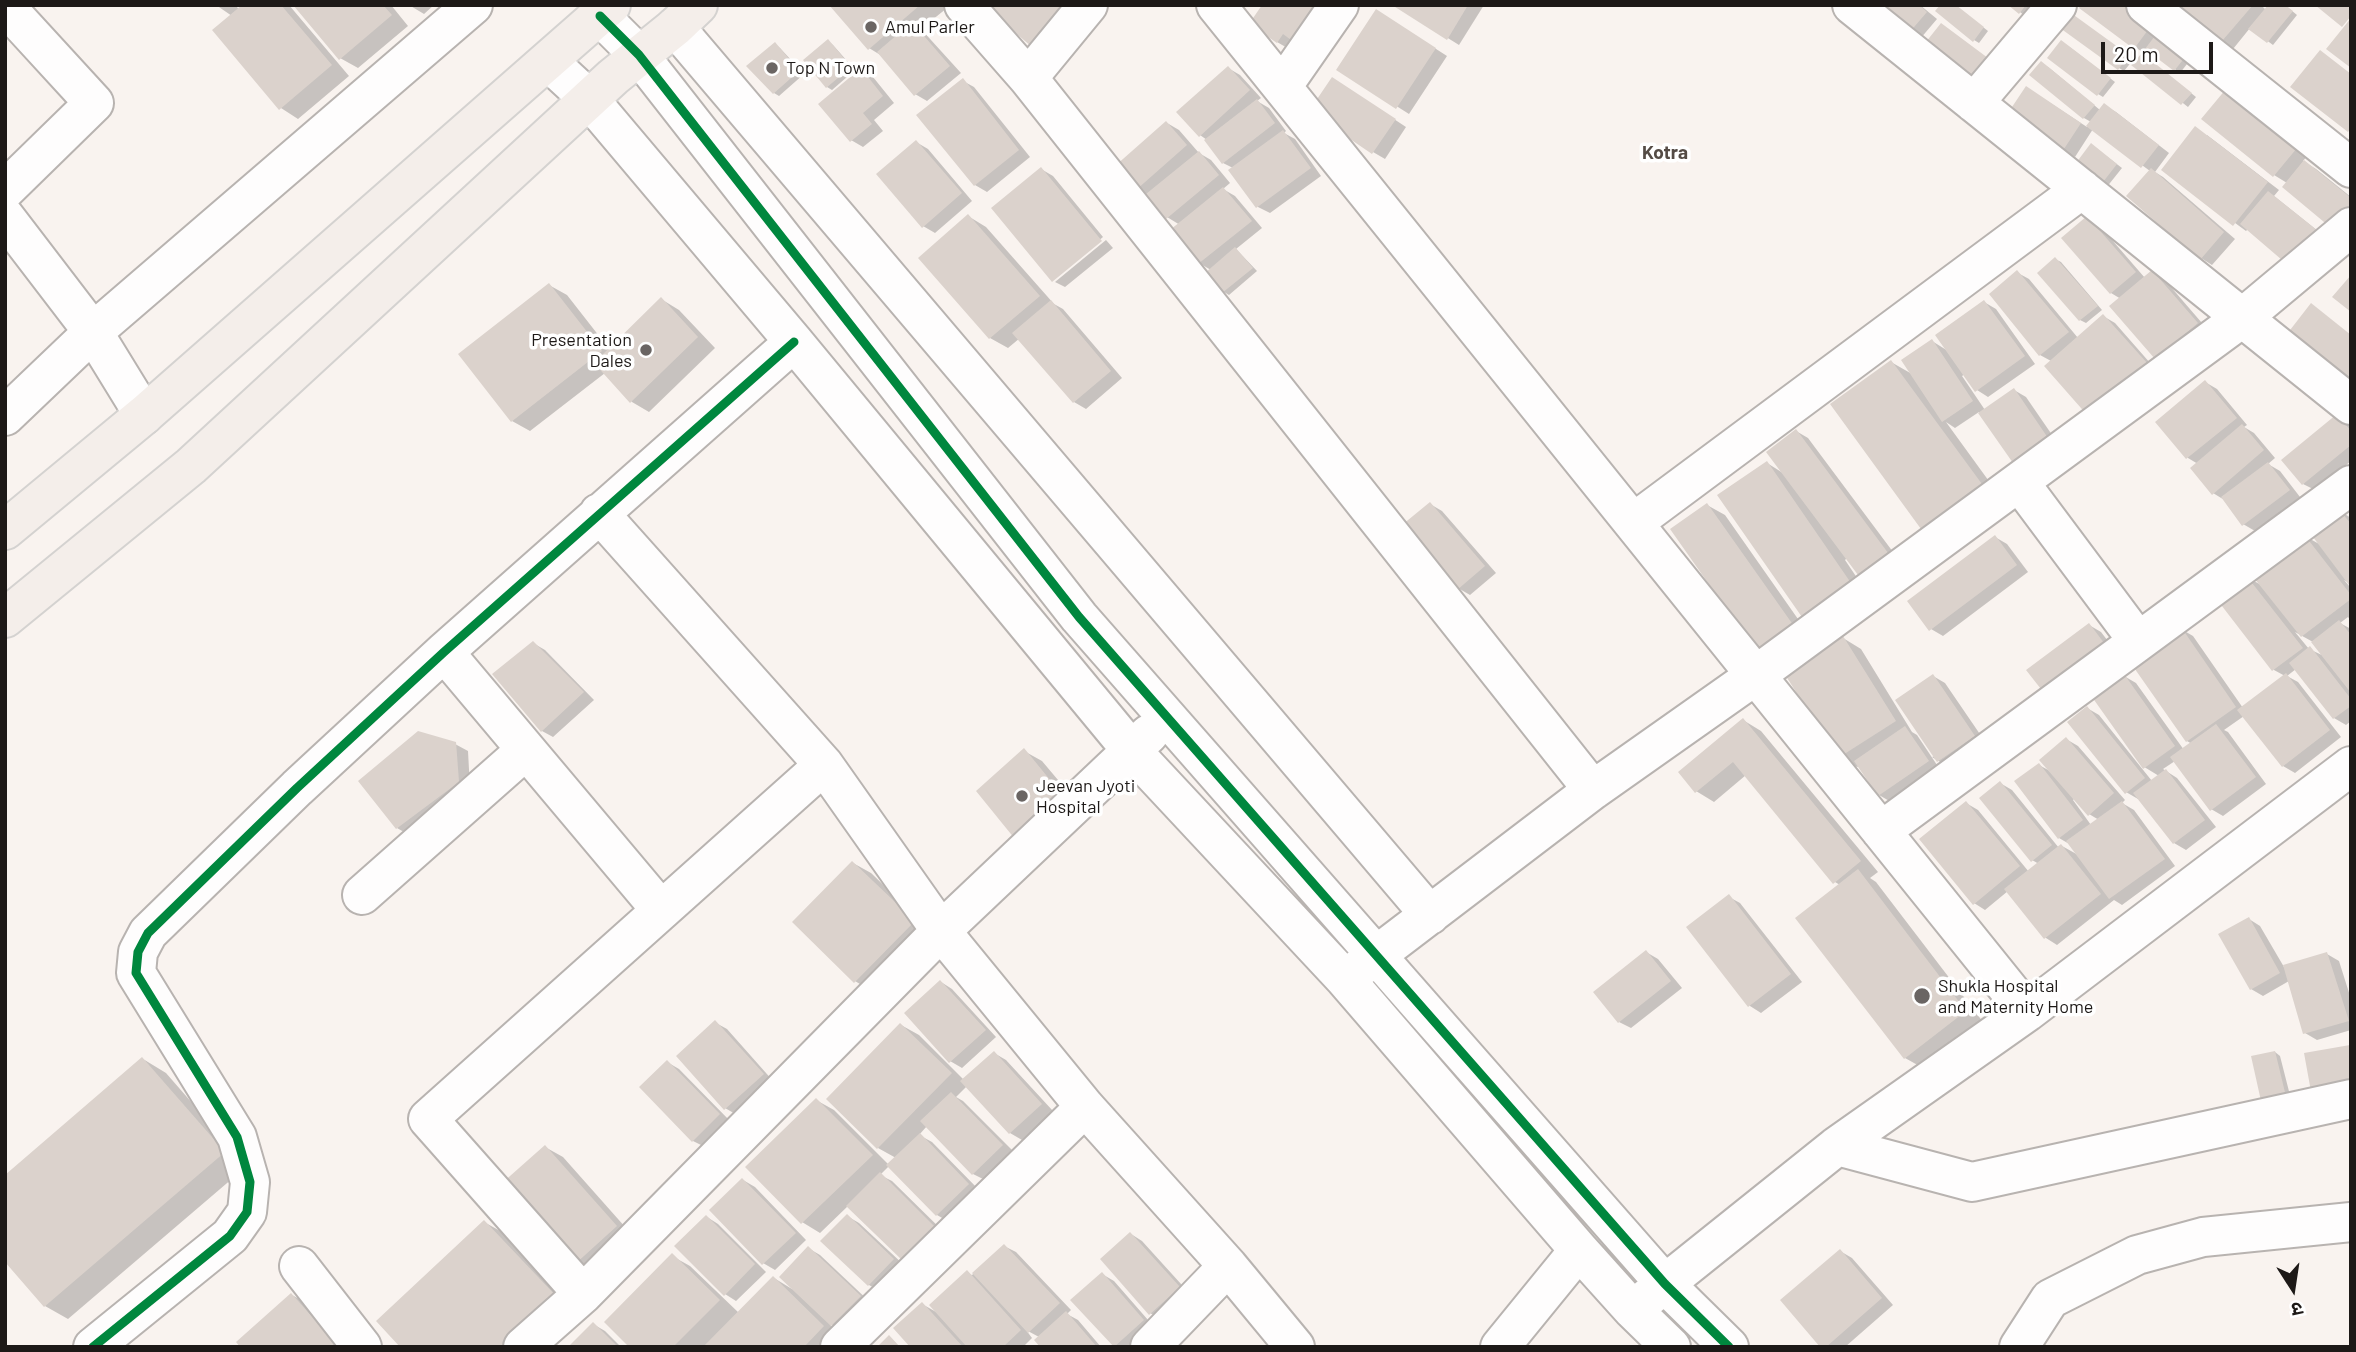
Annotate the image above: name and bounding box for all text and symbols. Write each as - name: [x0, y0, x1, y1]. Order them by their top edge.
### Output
- place label: Amul Parler: [885, 16, 975, 38]
- marker: Amul Parler: [863, 19, 879, 35]
- scale bar: [2104, 28, 2216, 72]
- text: 20 m: [2114, 41, 2159, 66]
- place label: Top N Town: [786, 57, 875, 79]
- marker: Top N Town: [764, 60, 780, 76]
- district label: Kotra: [1642, 142, 1688, 164]
- place label: Presentation Dales: [531, 329, 632, 372]
- marker: Presentation Dales: [638, 342, 654, 358]
- place label: Jeevan Jyoti Hospital: [1036, 775, 1135, 818]
- marker: Jeevan Jyoti Hospital: [1014, 788, 1030, 804]
- place label: Shukla Hospital and Maternity Home: [1938, 975, 2093, 1018]
- marker: Shukla Hospital and Maternity Home: [1912, 986, 1932, 1006]
- north arrow: [2258, 1254, 2328, 1324]
- text: उ: [2290, 1298, 2305, 1322]

